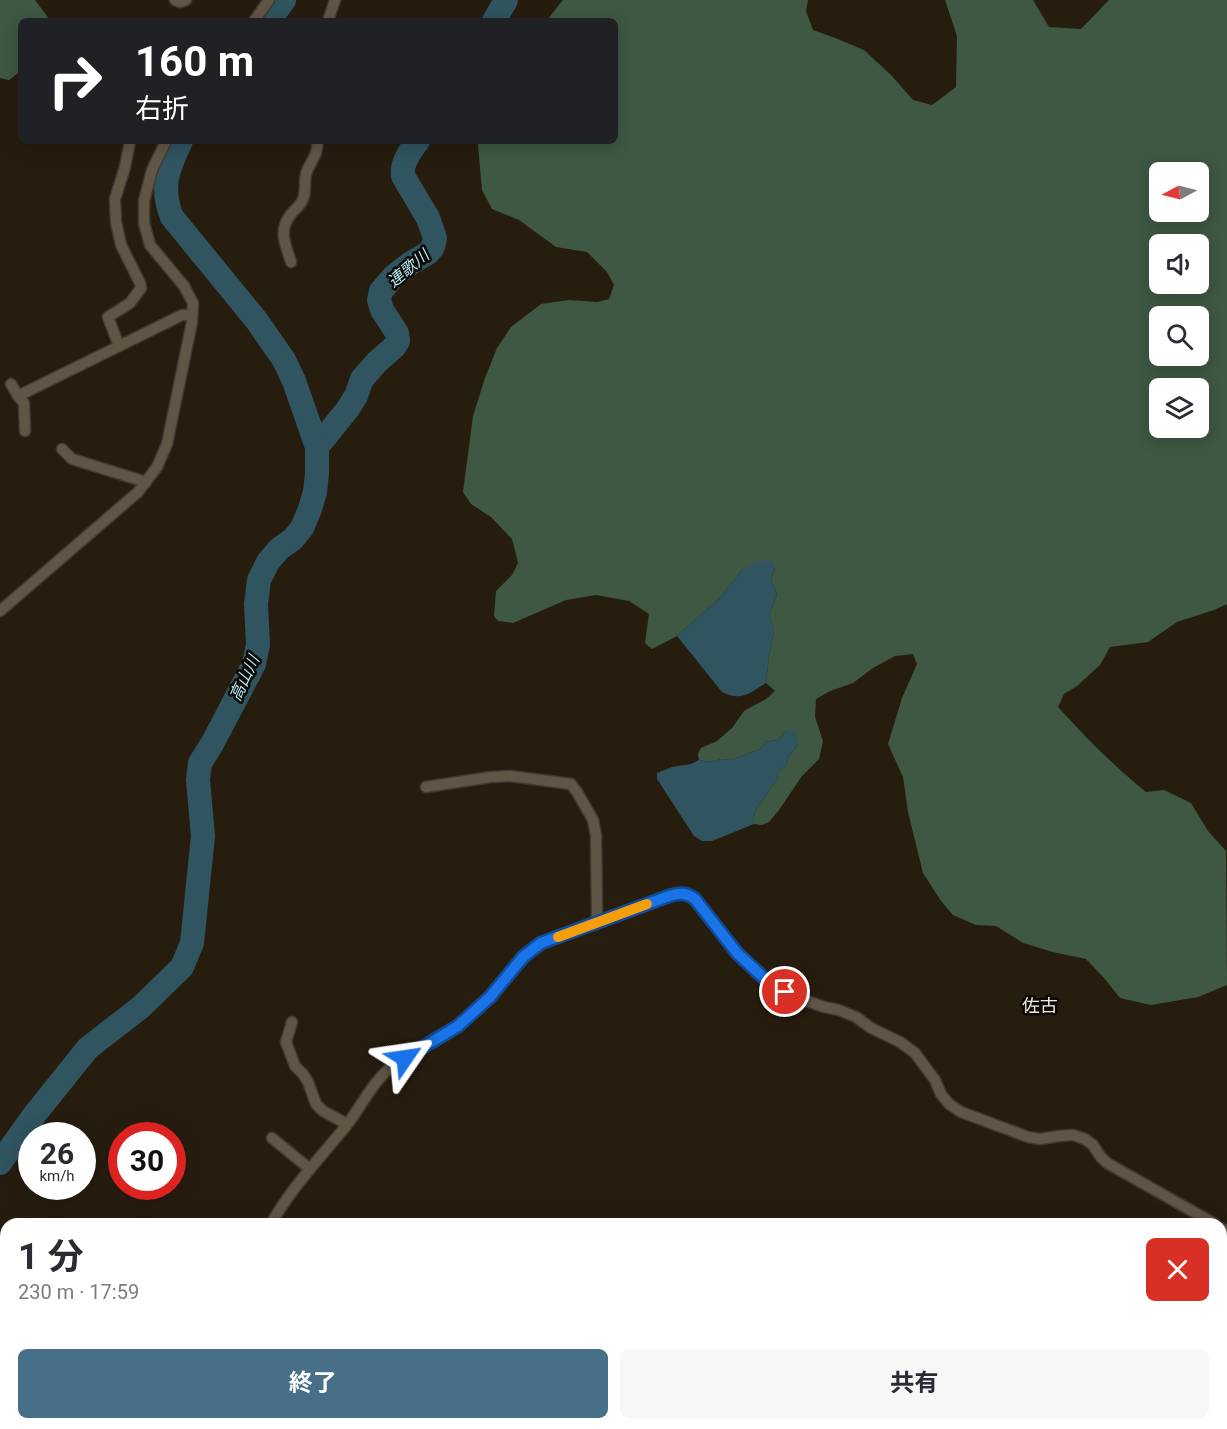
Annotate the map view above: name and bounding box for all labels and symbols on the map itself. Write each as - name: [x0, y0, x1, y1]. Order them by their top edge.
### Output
- north arrow: [1149, 162, 1209, 222]
- water label: 連歌川: [384, 244, 434, 291]
- water label: 高山川: [226, 651, 264, 704]
- pin: [759, 966, 810, 1017]
- district label: 佐古: [1022, 995, 1058, 1016]
- position arrow: [373, 1026, 437, 1090]
- speed limit sign: 30: [108, 1122, 186, 1200]

